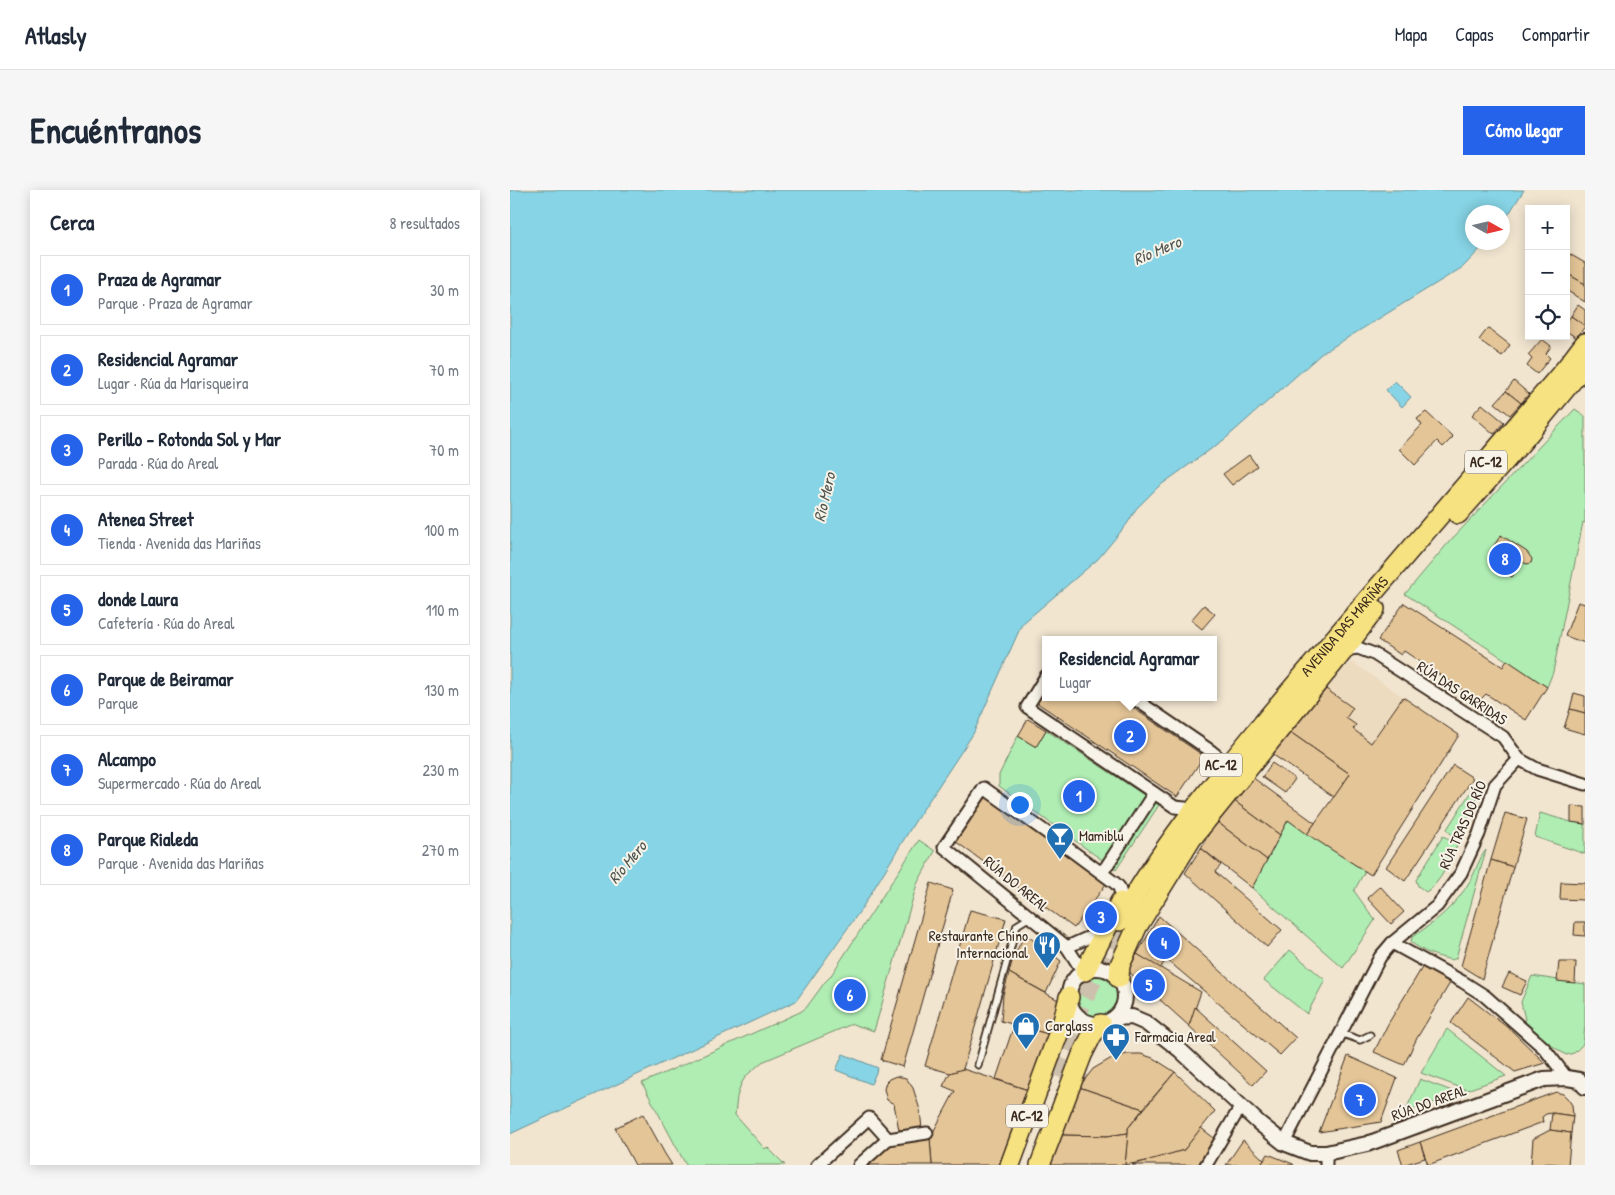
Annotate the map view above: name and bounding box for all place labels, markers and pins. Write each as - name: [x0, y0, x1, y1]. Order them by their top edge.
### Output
- pin: 8: [1489, 540, 1521, 578]
- pin: 2: [1114, 717, 1146, 755]
- pin: 1: [1063, 777, 1095, 815]
- bar icon: Mamiblu: [1045, 821, 1075, 860]
- place label: Mamiblu: [1079, 825, 1124, 846]
- pin: 3: [1085, 898, 1117, 936]
- pin: 4: [1148, 924, 1180, 962]
- place label: Restaurante Chino Internacional: [929, 925, 1028, 963]
- restaurant icon: Restaurante Chino Internacional: [1032, 930, 1062, 969]
- pin: 5: [1133, 966, 1165, 1004]
- pin: 6: [834, 976, 866, 1014]
- shop icon: Carglass: [1011, 1011, 1041, 1050]
- place label: Carglass: [1045, 1015, 1093, 1036]
- pharmacy icon: Farmacia Areal: [1101, 1022, 1131, 1061]
- place label: Farmacia Areal: [1134, 1026, 1216, 1047]
- pin: 7: [1344, 1081, 1376, 1119]

